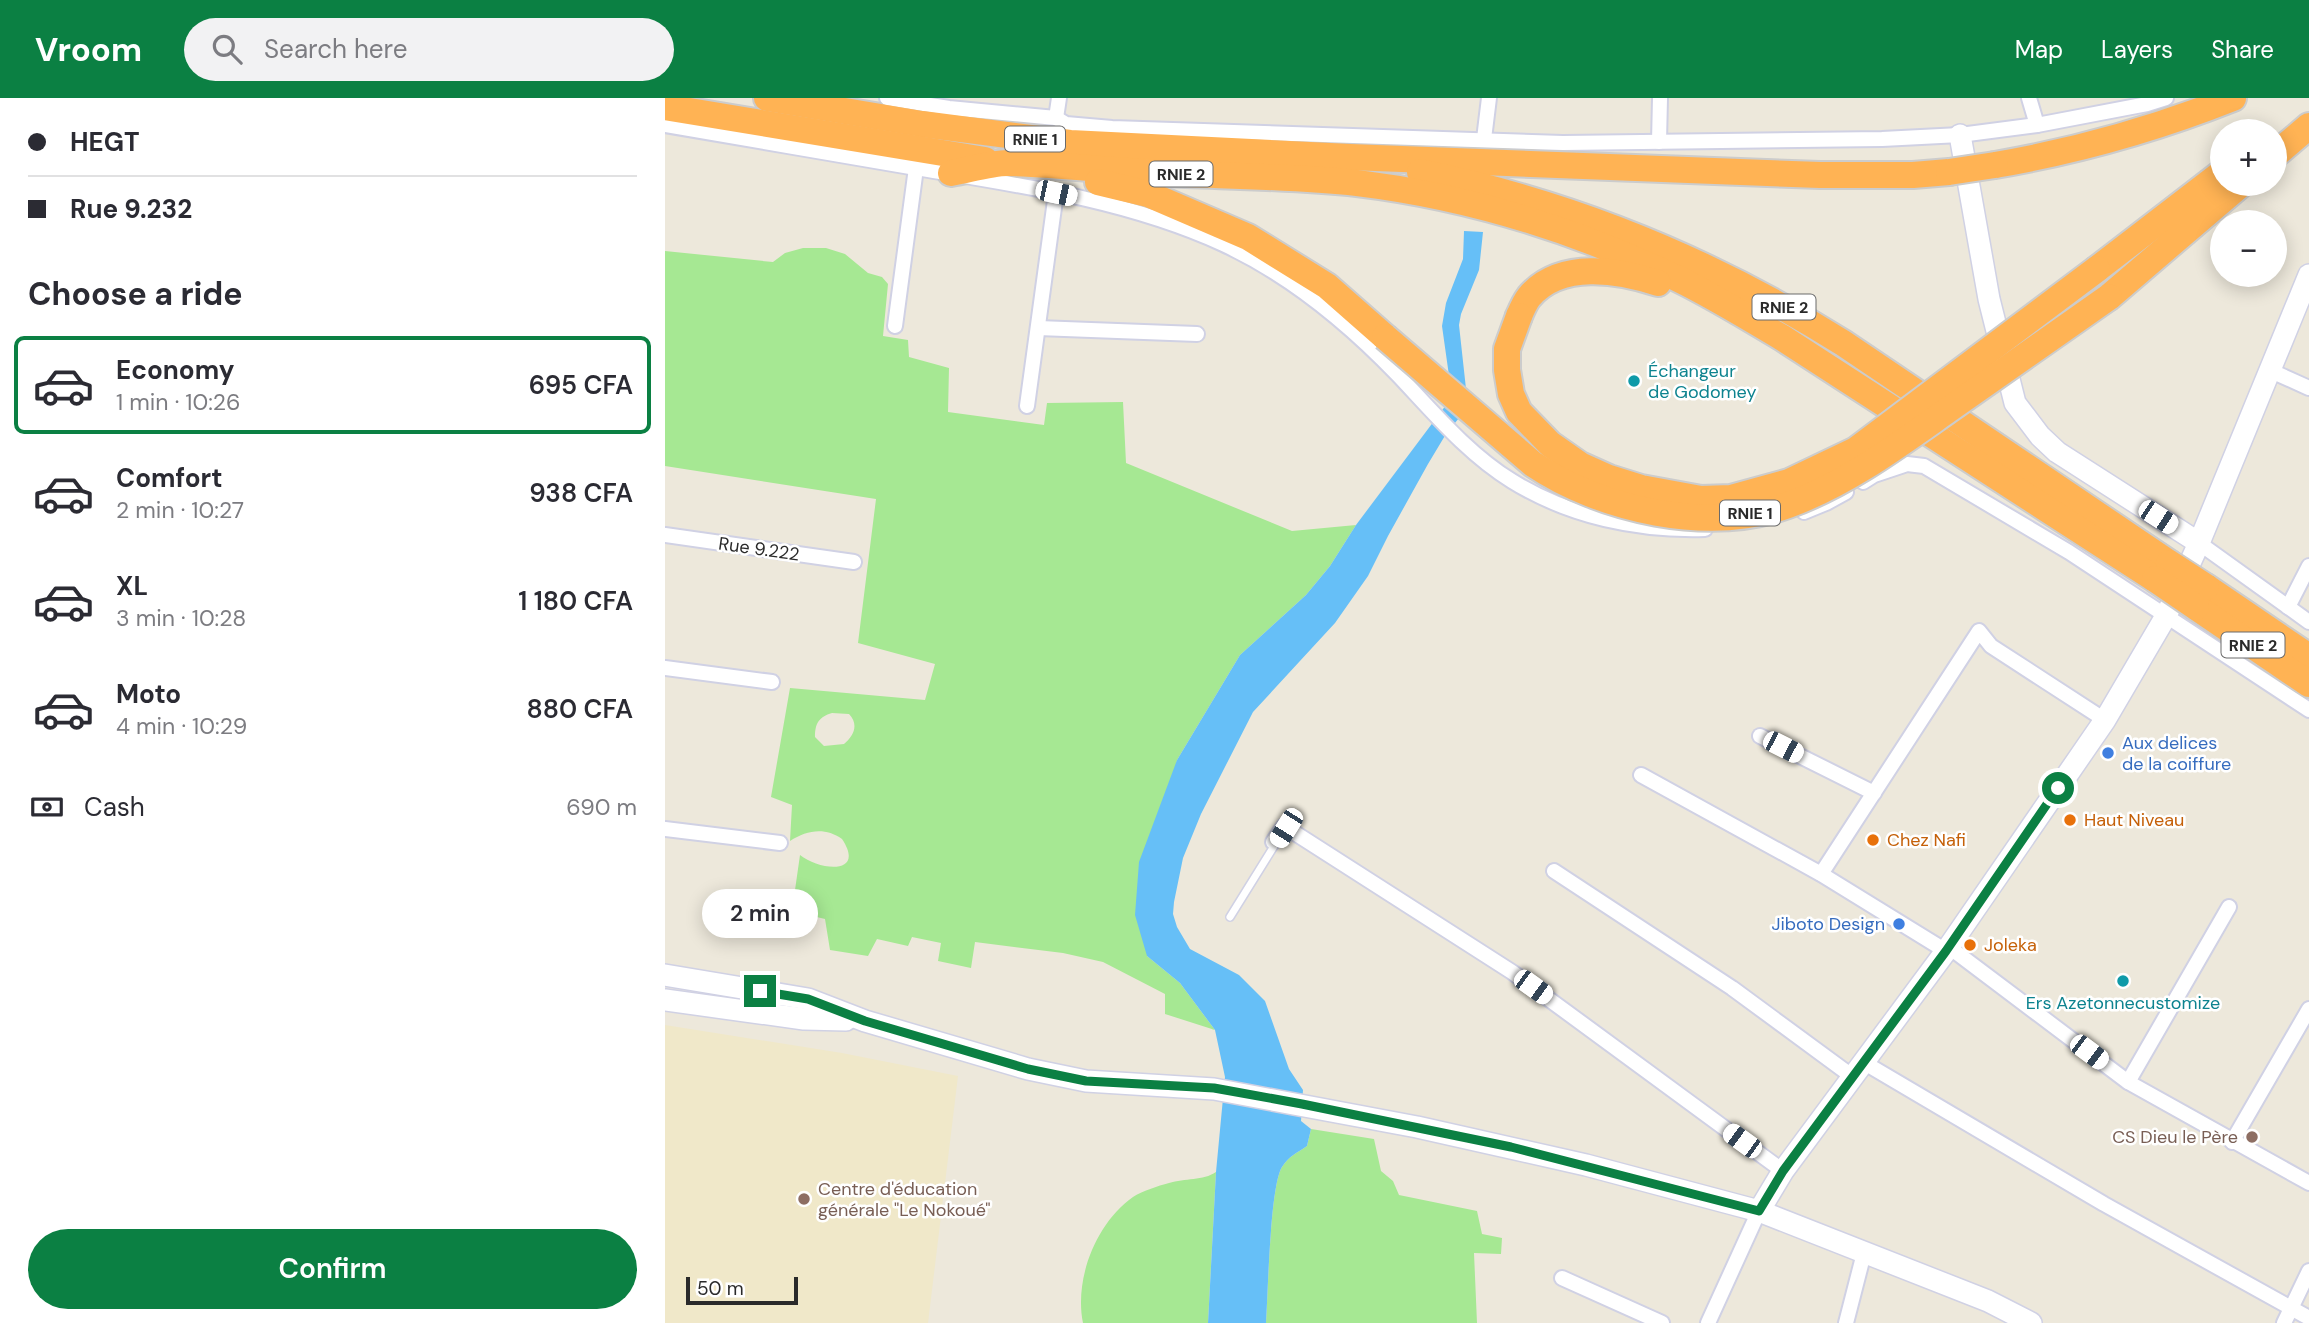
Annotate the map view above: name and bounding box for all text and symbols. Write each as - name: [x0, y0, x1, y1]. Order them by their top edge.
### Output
- search box: [184, 18, 674, 81]
- text: Vroom: [35, 28, 142, 71]
- icon: search: [208, 30, 246, 68]
- text: Search here: [264, 32, 408, 66]
- text: Map: [2015, 34, 2063, 65]
- text: Layers: [2101, 34, 2173, 65]
- text: Share: [2211, 34, 2274, 65]
- map controls: [2210, 119, 2287, 287]
- button: +: [2210, 119, 2287, 196]
- text: HEGT: [70, 125, 139, 159]
- road number: RNIE 1: [1005, 126, 1065, 152]
- road number: RNIE 2: [1149, 162, 1213, 186]
- car: [1034, 178, 1079, 208]
- text: Rue 9.232: [70, 192, 192, 226]
- button: −: [2210, 210, 2287, 287]
- text: Choose a ride: [28, 273, 243, 315]
- road number: RNIE 2: [1753, 294, 1815, 320]
- text: Economy: [116, 353, 234, 387]
- icon: car: [32, 354, 95, 417]
- place label: Échangeur de Godomey: [1648, 359, 1757, 404]
- text: 695 CFA: [529, 368, 633, 402]
- marker: Échangeur de Godomey: [1626, 373, 1642, 389]
- text: 1 min · 10:26: [116, 387, 241, 417]
- text: Comfort: [116, 461, 222, 495]
- icon: car: [32, 462, 95, 525]
- text: 938 CFA: [529, 476, 633, 510]
- text: 2 min · 10:27: [116, 495, 244, 525]
- car: [2135, 497, 2182, 537]
- road number: RNIE 1: [1720, 500, 1780, 526]
- street label: Rue 9.222: [717, 531, 801, 567]
- text: XL: [116, 569, 148, 603]
- icon: car: [32, 570, 95, 633]
- text: 1 180 CFA: [518, 584, 633, 618]
- text: 3 min · 10:28: [116, 603, 246, 633]
- road number: RNIE 2: [2221, 632, 2285, 658]
- text: Moto: [116, 677, 181, 711]
- icon: car: [32, 678, 95, 741]
- text: 880 CFA: [527, 692, 633, 726]
- text: 4 min · 10:29: [116, 711, 247, 741]
- car: [1760, 728, 1807, 766]
- place label: Aux delices de la coiffure: [2122, 731, 2231, 776]
- marker: Aux delices de la coiffure: [2100, 745, 2116, 761]
- route start: [2042, 772, 2074, 804]
- icon: cash: [28, 788, 66, 826]
- text: Cash: [84, 790, 145, 824]
- text: 690 m: [566, 792, 637, 822]
- car: [1266, 805, 1307, 851]
- place label: Haut Niveau: [2084, 808, 2184, 832]
- marker: Haut Niveau: [2062, 812, 2078, 828]
- place label: Chez Nafi: [1887, 828, 1966, 852]
- marker: Chez Nafi: [1865, 832, 1881, 848]
- callout: 2 min: [702, 890, 818, 938]
- text: 2 min: [730, 898, 790, 928]
- place label: Jiboto Design: [1771, 912, 1885, 936]
- marker: Jiboto Design: [1891, 916, 1907, 932]
- place label: Joleka: [1984, 933, 2037, 957]
- marker: Joleka: [1962, 937, 1978, 953]
- car: [1510, 966, 1557, 1008]
- marker: Ers Azetonnecustomize: [2115, 973, 2131, 989]
- route end: [744, 975, 776, 1007]
- place label: Ers Azetonnecustomize: [2026, 991, 2220, 1015]
- car: [2066, 1031, 2113, 1073]
- car: [1719, 1120, 1766, 1162]
- place label: CS Dieu le Père: [2112, 1125, 2238, 1149]
- marker: CS Dieu le Père: [2244, 1129, 2260, 1145]
- place label: Centre d'éducation générale "Le Nokoué": [818, 1177, 991, 1222]
- marker: Centre d'éducation générale "Le Nokoué": [796, 1191, 812, 1207]
- button: Confirm: [28, 1229, 637, 1309]
- scale bar: [686, 1274, 798, 1306]
- text: 50 m: [697, 1276, 744, 1301]

